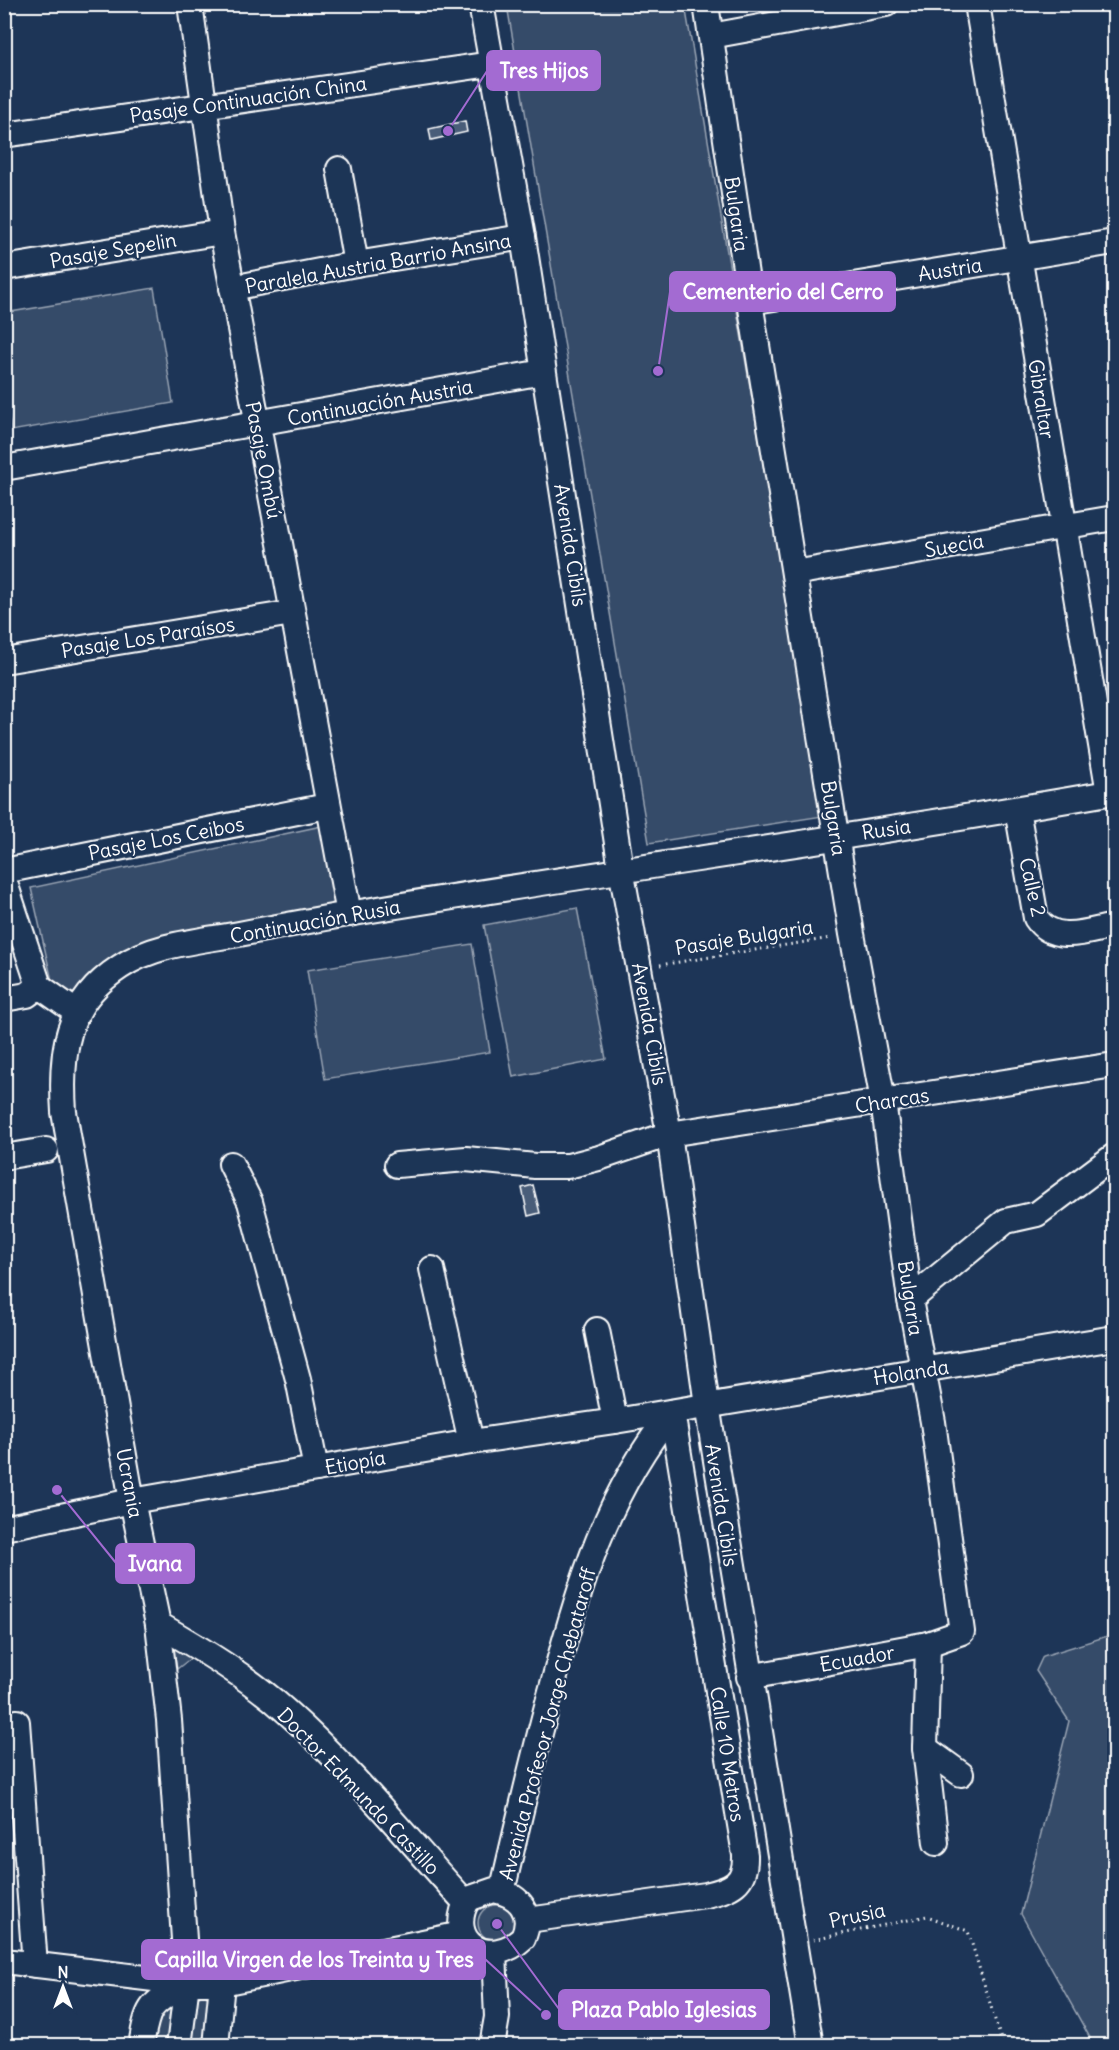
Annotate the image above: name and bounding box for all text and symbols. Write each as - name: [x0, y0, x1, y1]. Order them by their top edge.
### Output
- callout: Tres Hijos: [487, 51, 600, 90]
- text: Tres Hijos: [499, 57, 589, 84]
- street label: Pasaje Continuación China: [128, 70, 368, 128]
- street label: Bulgaria: [719, 175, 755, 253]
- street label: Pasaje Sepelin: [48, 227, 178, 273]
- street label: Paralela Austria Barrio Ansina: [243, 227, 513, 299]
- street label: Austria: [916, 252, 984, 286]
- callout: Cementerio del Cerro: [670, 272, 895, 311]
- text: Cementerio del Cerro: [682, 278, 884, 305]
- street label: Gibraltar: [1023, 357, 1061, 441]
- street label: Continuación Austria: [285, 373, 475, 431]
- street label: Pasaje Ombú: [240, 399, 288, 521]
- street label: Avenida Cibils: [549, 482, 593, 608]
- street label: Suecia: [923, 528, 985, 562]
- street label: Pasaje Los Paraísos: [59, 611, 237, 663]
- street label: Bulgaria: [816, 779, 852, 857]
- street label: Pasaje Los Ceibos: [86, 811, 246, 865]
- street label: Rusia: [860, 813, 912, 845]
- street label: Calle 2: [1014, 855, 1052, 919]
- street label: Continuación Rusia: [228, 894, 402, 948]
- street label: Pasaje Bulgaria: [673, 914, 815, 960]
- street label: Avenida Cibils: [627, 961, 673, 1087]
- street label: Charcas: [853, 1082, 931, 1118]
- street label: Bulgaria: [893, 1259, 929, 1337]
- street label: Holanda: [871, 1354, 951, 1390]
- street label: Avenida Cibils: [700, 1442, 744, 1568]
- street label: Etiopía: [323, 1444, 387, 1480]
- street label: Ucrania: [111, 1446, 149, 1520]
- callout: Ivana: [116, 1544, 194, 1583]
- text: Ivana: [128, 1550, 182, 1577]
- street label: Avenida Profesor Jorge Chebataroff: [493, 1564, 601, 1883]
- street label: Ecuador: [818, 1639, 896, 1677]
- street label: Calle 10 Metros: [705, 1685, 751, 1823]
- street label: Doctor Edmundo Castillo: [273, 1702, 445, 1880]
- street label: Prusia: [827, 1897, 887, 1933]
- callout: Capilla Virgen de los Treinta y Tres: [142, 1940, 485, 1979]
- text: Capilla Virgen de los Treinta y Tres: [154, 1946, 474, 1973]
- north arrow: [33, 1957, 93, 2017]
- text: N: [57, 1962, 69, 1982]
- callout: Plaza Pablo Iglesias: [559, 1990, 769, 2029]
- text: Plaza Pablo Iglesias: [571, 1996, 757, 2023]

